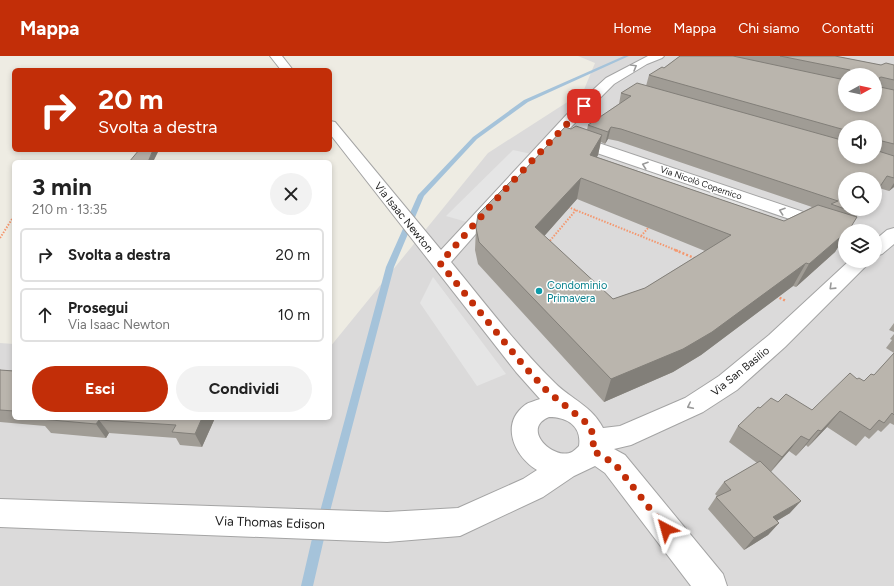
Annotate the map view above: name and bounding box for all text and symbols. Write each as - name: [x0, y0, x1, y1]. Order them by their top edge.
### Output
- text: Mappa: [20, 17, 79, 40]
- text: Home: [613, 20, 652, 37]
- text: Mappa: [674, 20, 716, 37]
- text: Chi siamo: [738, 20, 800, 37]
- text: Contatti: [822, 20, 874, 37]
- one-way arrow: [630, 64, 637, 71]
- north arrow: [838, 68, 882, 112]
- map controls: [838, 68, 882, 268]
- text: 20 m: [98, 82, 163, 116]
- icon: right: [32, 84, 84, 136]
- pin: [567, 89, 601, 123]
- icon: arrive: [573, 95, 595, 117]
- text: Svolta a destra: [98, 116, 217, 138]
- button: sound: [838, 120, 882, 164]
- one-way arrow: [642, 161, 649, 169]
- street label: Via Nicolò Copernico: [659, 163, 744, 202]
- text: 3 min: [32, 172, 92, 201]
- button: search: [838, 172, 882, 216]
- button: close: [270, 173, 312, 215]
- street label: Via Isaac Newton: [371, 180, 436, 255]
- text: 210 m · 13:35: [32, 202, 107, 217]
- one-way arrow: [778, 207, 785, 216]
- button: layers: [838, 224, 882, 268]
- icon: right: [34, 244, 56, 266]
- text: Svolta a destra: [68, 246, 171, 264]
- text: 20 m: [276, 246, 310, 264]
- place label: Condominio Primavera: [547, 279, 607, 305]
- one-way arrow: [829, 283, 837, 290]
- marker: Condominio Primavera: [534, 286, 544, 296]
- text: Prosegui: [68, 299, 128, 317]
- icon: ahead: [34, 304, 56, 326]
- text: 10 m: [278, 306, 310, 324]
- text: Via Isaac Newton: [68, 317, 170, 332]
- street label: Via San Basilio: [709, 344, 772, 399]
- button: Esci: [32, 366, 168, 412]
- button: Condividi: [176, 366, 312, 412]
- one-way arrow: [687, 401, 695, 409]
- position arrow: [645, 508, 687, 550]
- street label: Via Thomas Edison: [215, 513, 325, 532]

